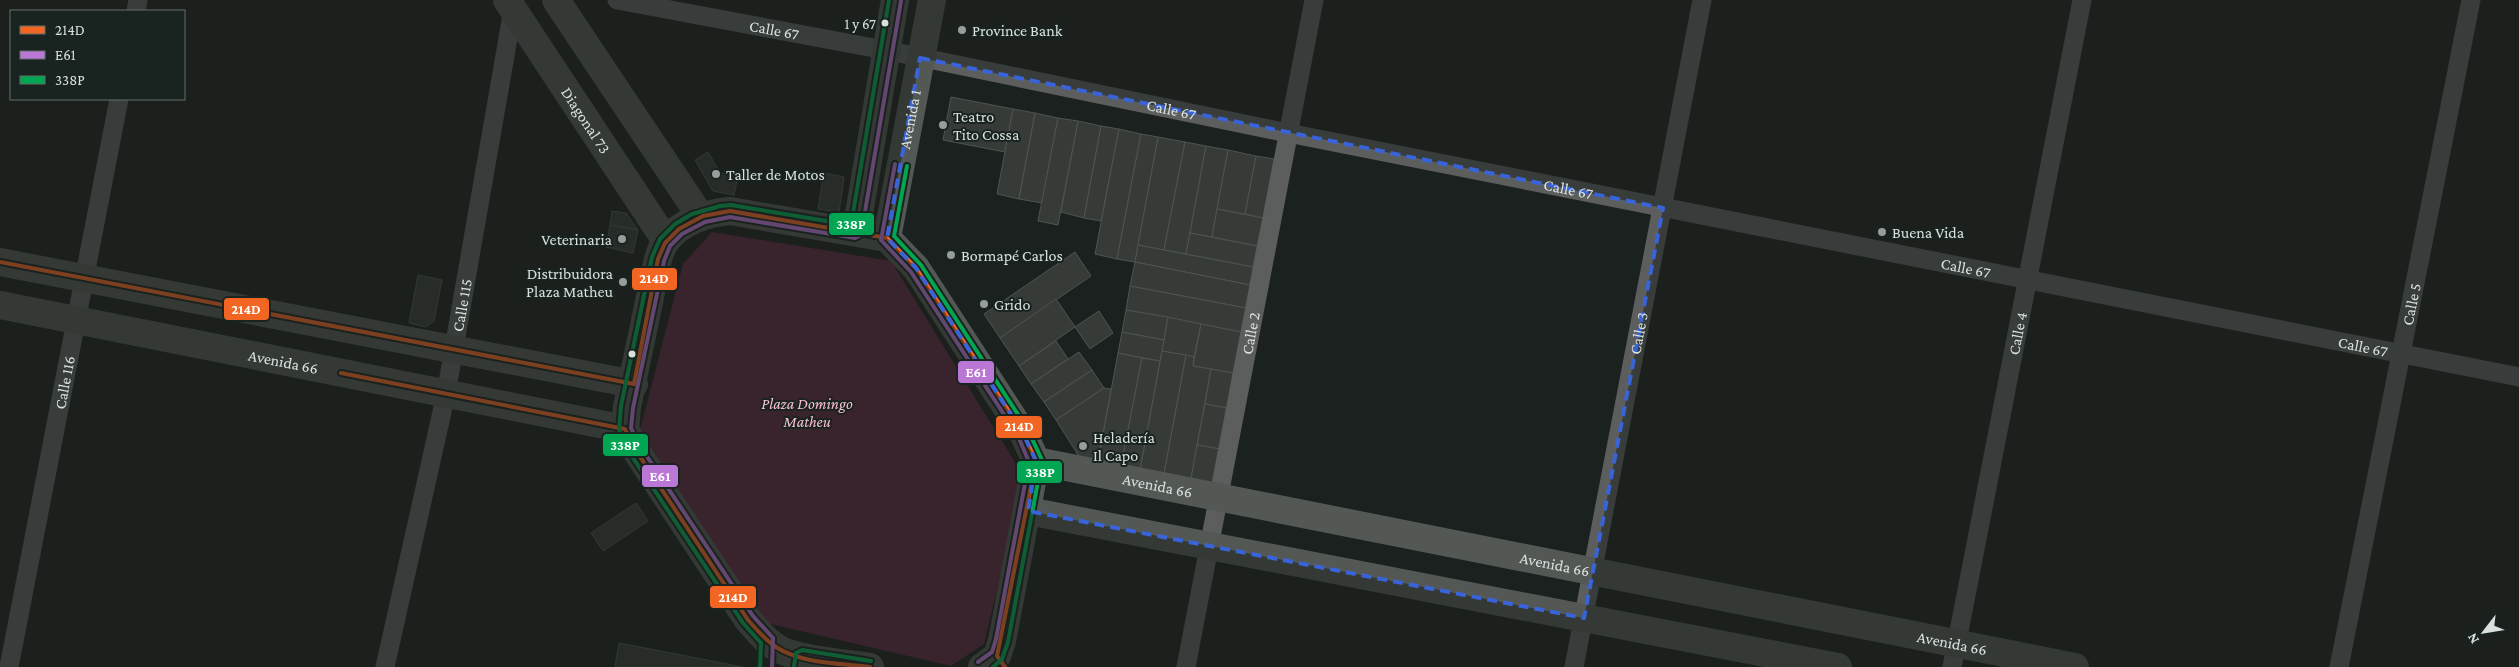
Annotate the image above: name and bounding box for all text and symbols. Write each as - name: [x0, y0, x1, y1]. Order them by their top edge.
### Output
- legend: [10, 10, 185, 100]
- place label: 1 y 67: [845, 16, 876, 33]
- street label: Calle 67: [748, 17, 801, 43]
- marker: 1 y 67: [880, 18, 890, 28]
- text: 214D: [55, 22, 85, 38]
- place label: Province Bank: [972, 22, 1063, 39]
- marker: Province Bank: [956, 24, 968, 36]
- text: E61: [55, 47, 76, 63]
- text: 338P: [55, 72, 85, 88]
- street label: Diagonal 73: [558, 84, 614, 157]
- street label: Avenida 1: [896, 88, 924, 150]
- street label: Calle 67: [1145, 96, 1198, 123]
- place label: Teatro Tito Cossa: [953, 108, 1020, 143]
- marker: Teatro Tito Cossa: [937, 119, 949, 131]
- place label: Taller de Motos: [726, 166, 825, 183]
- marker: Taller de Motos: [710, 168, 722, 180]
- street label: Calle 67: [1542, 176, 1595, 202]
- line badge: 338P: [828, 212, 875, 236]
- text: 338P: [836, 216, 866, 232]
- place label: Buena Vida: [1892, 224, 1965, 241]
- marker: Buena Vida: [1876, 226, 1888, 238]
- place label: Veterinaria: [541, 231, 613, 248]
- marker: Veterinaria: [616, 233, 628, 245]
- place label: Bormapé Carlos: [961, 247, 1063, 265]
- marker: Bormapé Carlos: [945, 249, 957, 261]
- street label: Calle 67: [1939, 255, 1992, 281]
- place label: Distribuidora Plaza Matheu: [526, 265, 614, 300]
- line badge: 214D: [631, 267, 678, 291]
- text: 214D: [639, 270, 669, 286]
- marker: Distribuidora Plaza Matheu: [617, 276, 629, 288]
- street label: Calle 115: [449, 277, 475, 333]
- street label: Calle 5: [2399, 282, 2424, 327]
- place label: Grido: [994, 296, 1030, 313]
- line badge: 214D: [223, 297, 270, 321]
- marker: Grido: [978, 298, 990, 310]
- text: 214D: [231, 301, 261, 317]
- street label: Calle 2: [1238, 310, 1263, 356]
- street label: Calle 4: [2005, 310, 2030, 356]
- street label: Calle 3: [1626, 311, 1651, 356]
- street label: Calle 67: [2337, 333, 2390, 360]
- street label: Avenida 66: [247, 346, 320, 377]
- unlabelled marker: [627, 349, 637, 359]
- street label: Calle 116: [51, 354, 78, 410]
- line badge: E61: [957, 360, 995, 384]
- text: E61: [966, 364, 986, 380]
- park label: Plaza Domingo Matheu: [761, 395, 853, 430]
- line badge: 214D: [995, 415, 1043, 439]
- text: 214D: [1004, 418, 1034, 434]
- place label: Heladería Il Capo: [1093, 429, 1155, 465]
- line badge: 338P: [602, 433, 649, 457]
- text: 338P: [610, 437, 640, 453]
- marker: Heladería Il Capo: [1077, 440, 1089, 452]
- line badge: 338P: [1016, 460, 1063, 484]
- line badge: E61: [641, 464, 679, 488]
- text: 338P: [1025, 464, 1055, 480]
- text: E61: [650, 468, 670, 484]
- street label: Avenida 66: [1121, 470, 1194, 501]
- street label: Avenida 66: [1518, 549, 1591, 580]
- line badge: 214D: [709, 585, 757, 609]
- text: 214D: [718, 589, 748, 605]
- north arrow: [2459, 607, 2509, 657]
- street label: Avenida 66: [1916, 628, 1988, 658]
- text: N: [2463, 630, 2482, 647]

